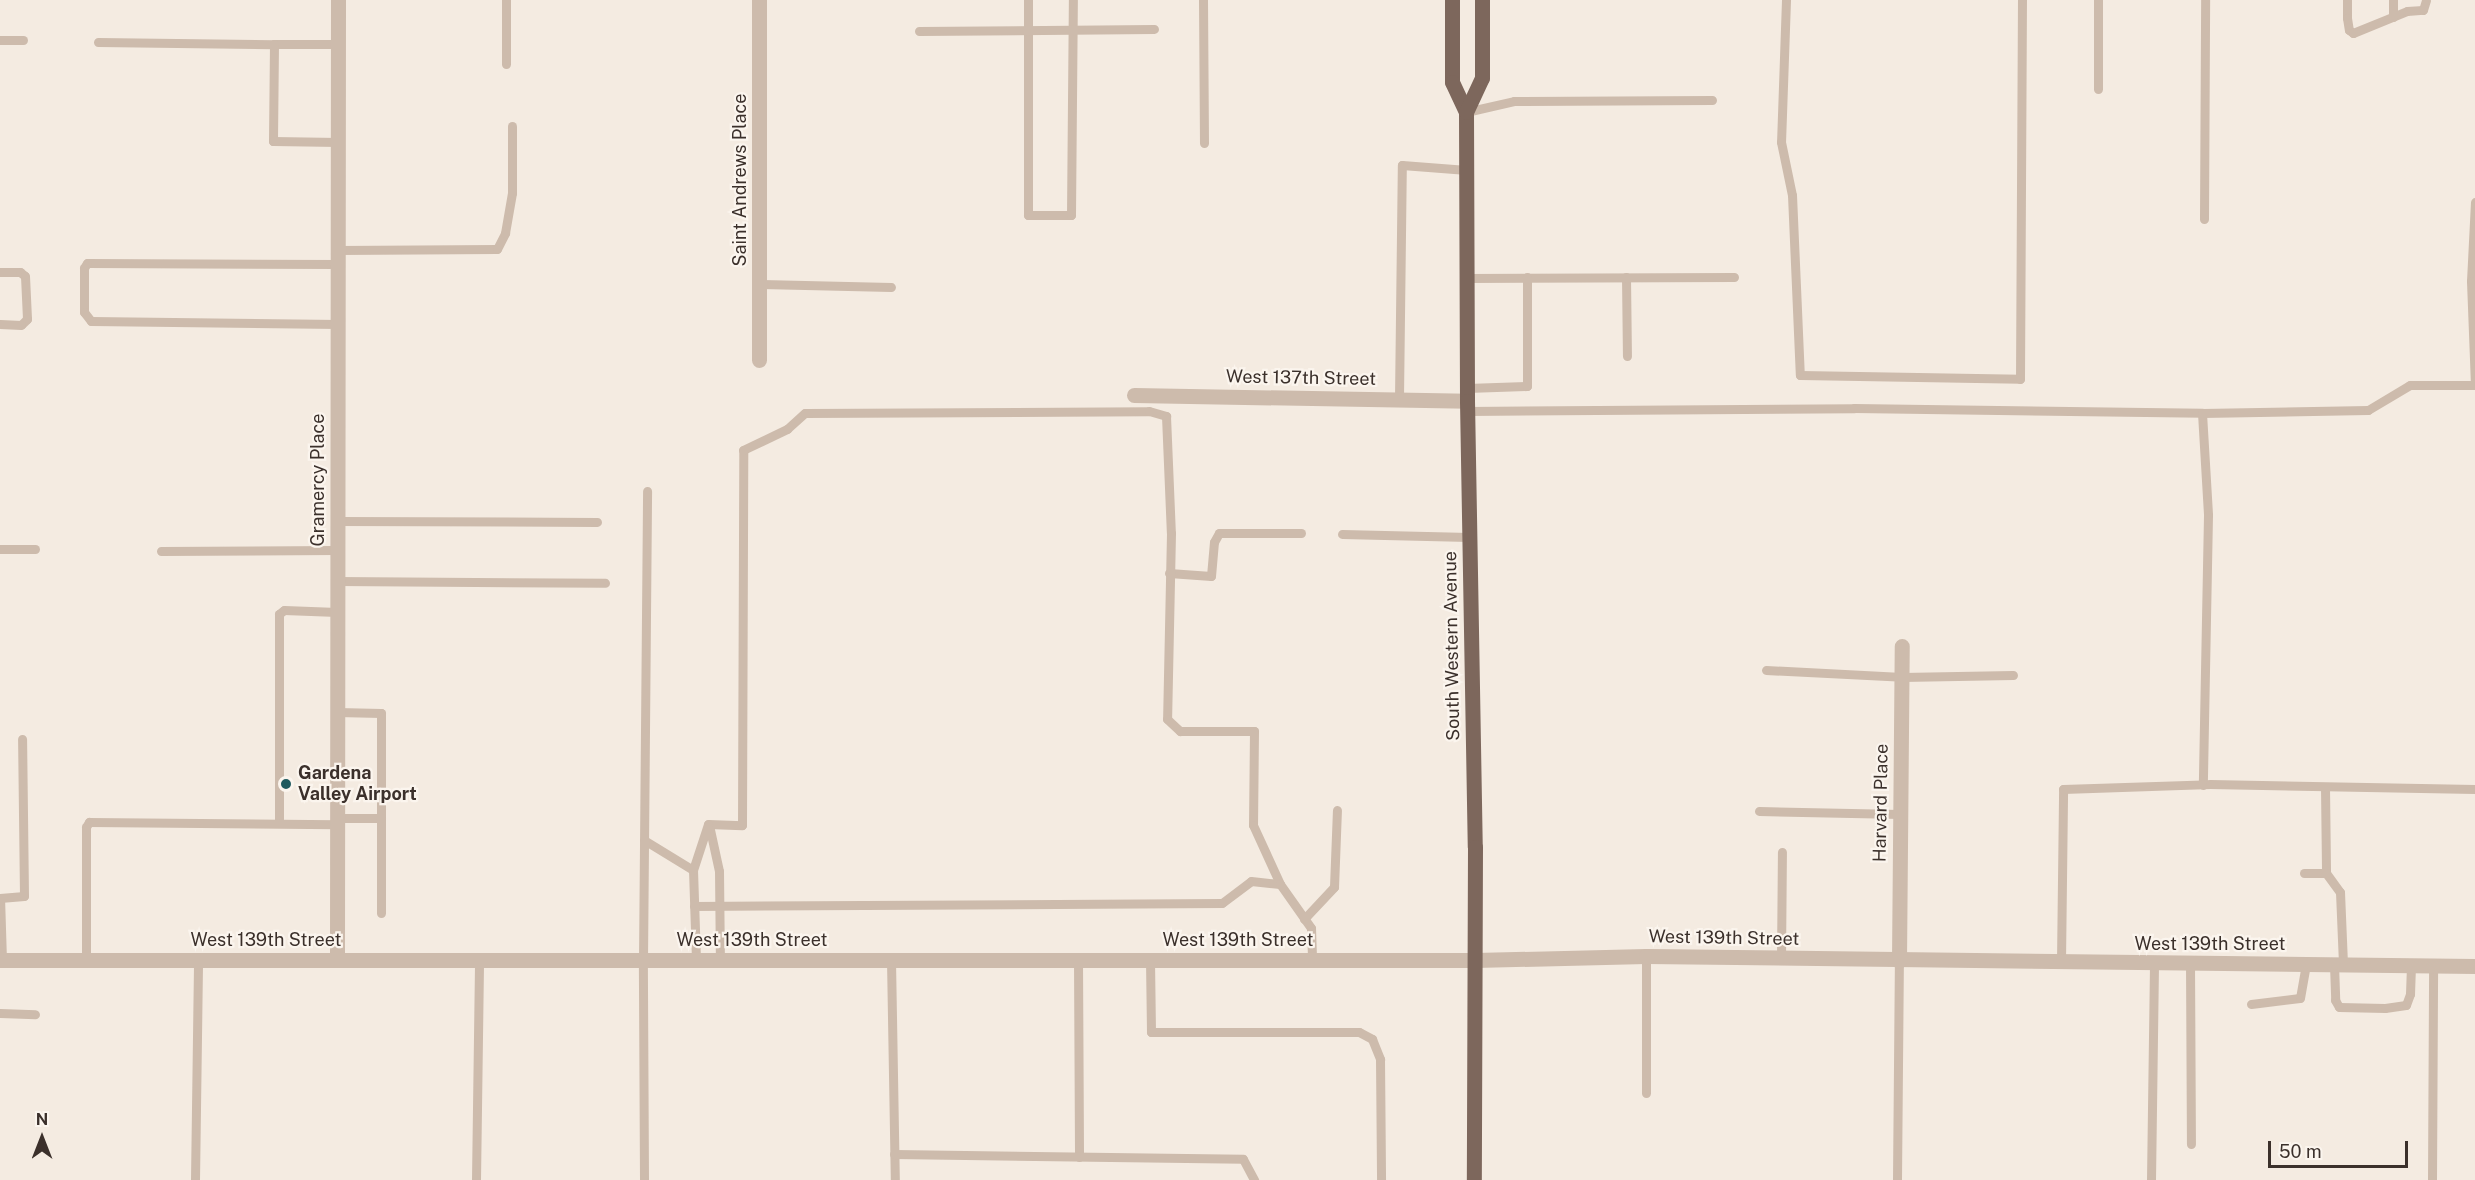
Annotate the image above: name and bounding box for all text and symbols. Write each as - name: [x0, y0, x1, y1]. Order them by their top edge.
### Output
- street label: Saint Andrews Place: [729, 94, 751, 266]
- street label: West 137th Street: [1226, 366, 1376, 390]
- street label: Gramercy Place: [307, 414, 329, 546]
- street label: South Western Avenue: [1440, 551, 1464, 741]
- street label: Harvard Place: [1869, 744, 1893, 862]
- place label: Gardena Valley Airport: [298, 763, 417, 806]
- marker: Gardena Valley Airport: [279, 777, 293, 791]
- street label: West 139th Street: [1648, 926, 1800, 950]
- street label: West 139th Street: [191, 929, 341, 951]
- street label: West 139th Street: [677, 929, 827, 951]
- street label: West 139th Street: [1163, 929, 1313, 951]
- street label: West 139th Street: [2135, 933, 2285, 955]
- north arrow: [12, 1108, 72, 1168]
- text: N: [36, 1110, 48, 1129]
- scale bar: [2271, 1129, 2410, 1167]
- text: 50 m: [2279, 1141, 2322, 1162]

